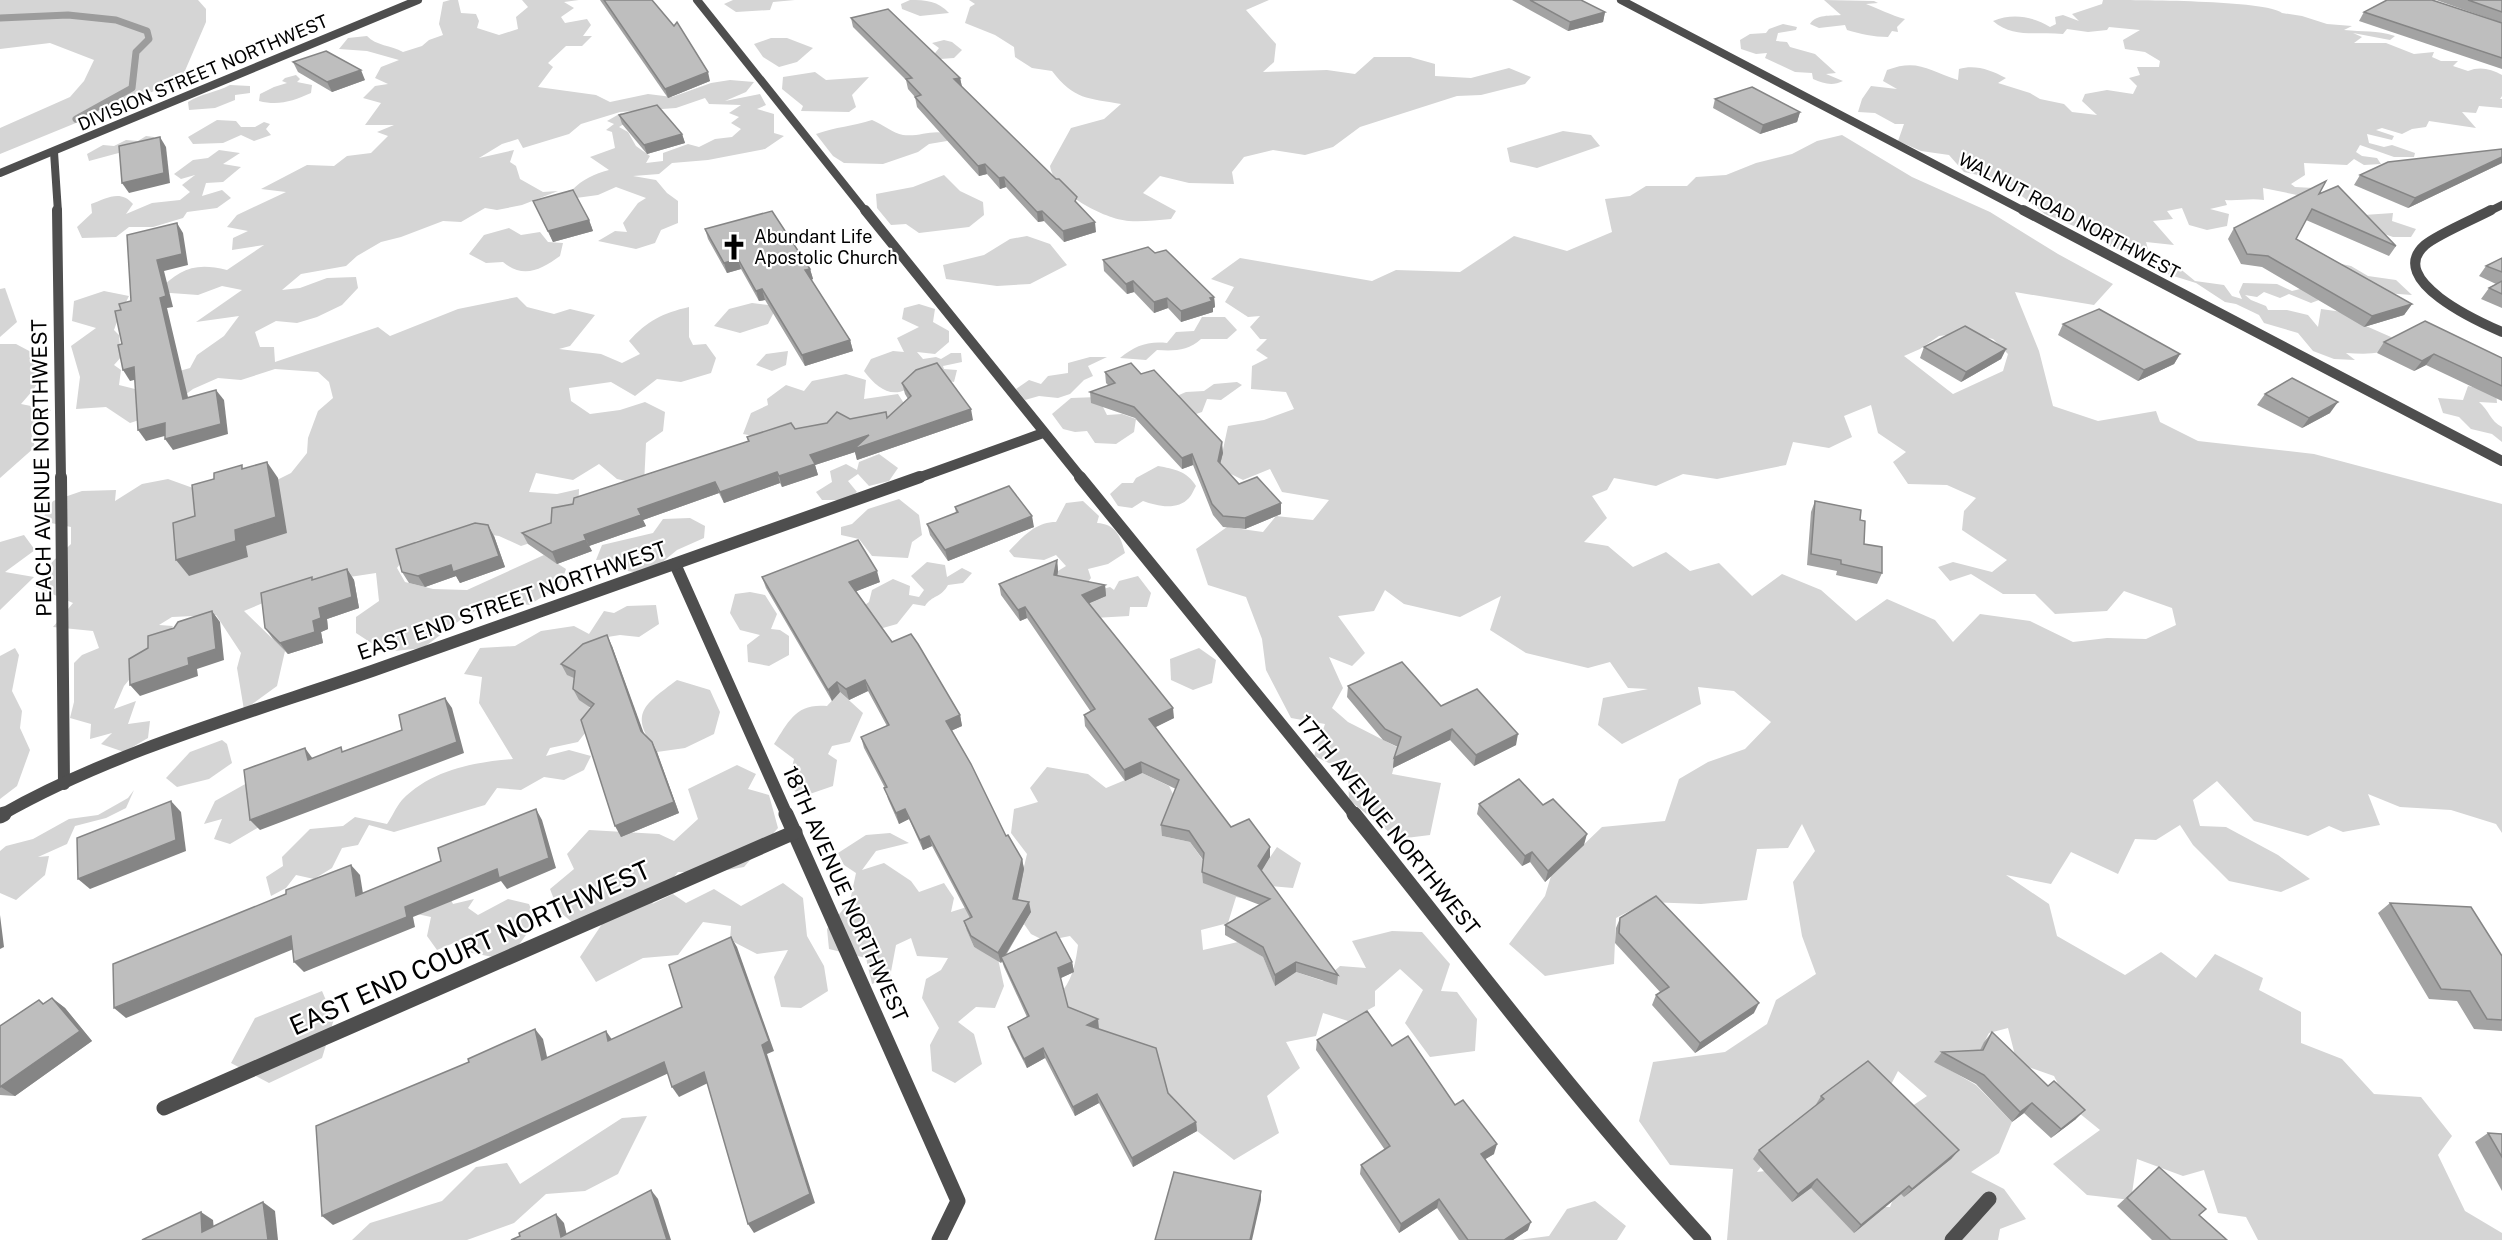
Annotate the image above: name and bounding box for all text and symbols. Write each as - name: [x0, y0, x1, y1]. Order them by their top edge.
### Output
- street label: DIVISION STREET NORTHWEST: [75, 10, 331, 135]
- street label: WALNUT ROAD NORTHWEST: [1955, 148, 2184, 283]
- place label: Abundant Life Apostolic Church: [754, 226, 898, 268]
- church icon: Abundant Life Apostolic Church: [719, 232, 749, 262]
- street label: PEACH AVENUE NORTHWEST: [26, 319, 57, 617]
- street label: EAST END STREET NORTHWEST: [354, 536, 670, 665]
- street label: 17TH AVENUE NORTHWEST: [1292, 709, 1485, 940]
- street label: 18TH AVENUE NORTHWEST: [778, 762, 913, 1026]
- street label: EAST END COURT NORTHWEST: [285, 854, 655, 1041]

